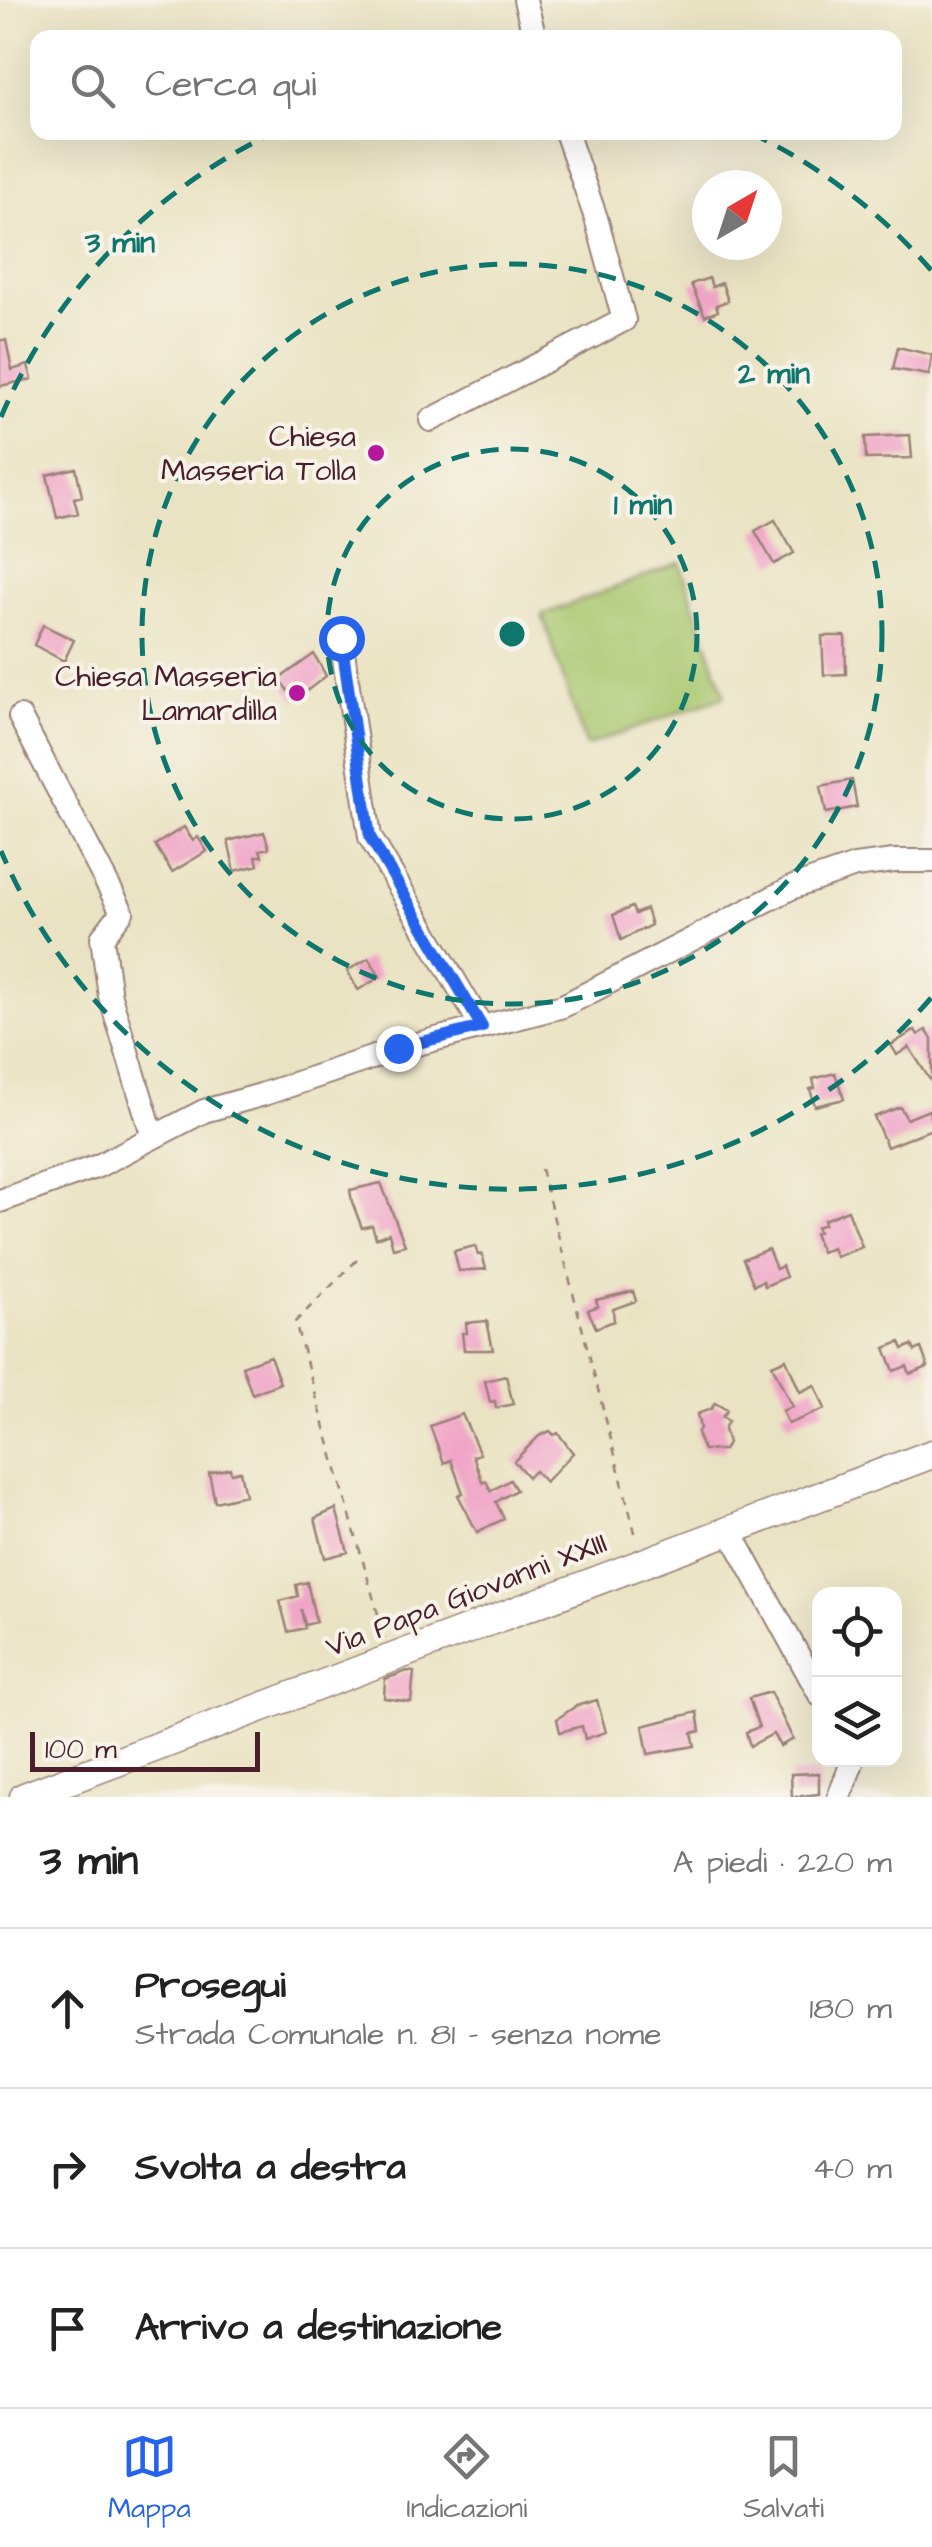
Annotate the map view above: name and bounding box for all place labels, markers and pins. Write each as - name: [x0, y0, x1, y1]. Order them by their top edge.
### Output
- place label: Chiesa Masseria Tolla: [161, 416, 356, 492]
- marker: Chiesa Masseria Tolla: [365, 442, 387, 464]
- centre of rings: [494, 616, 530, 652]
- place label: Chiesa Masseria Lamardilla: [55, 656, 277, 732]
- marker: Chiesa Masseria Lamardilla: [286, 682, 308, 704]

